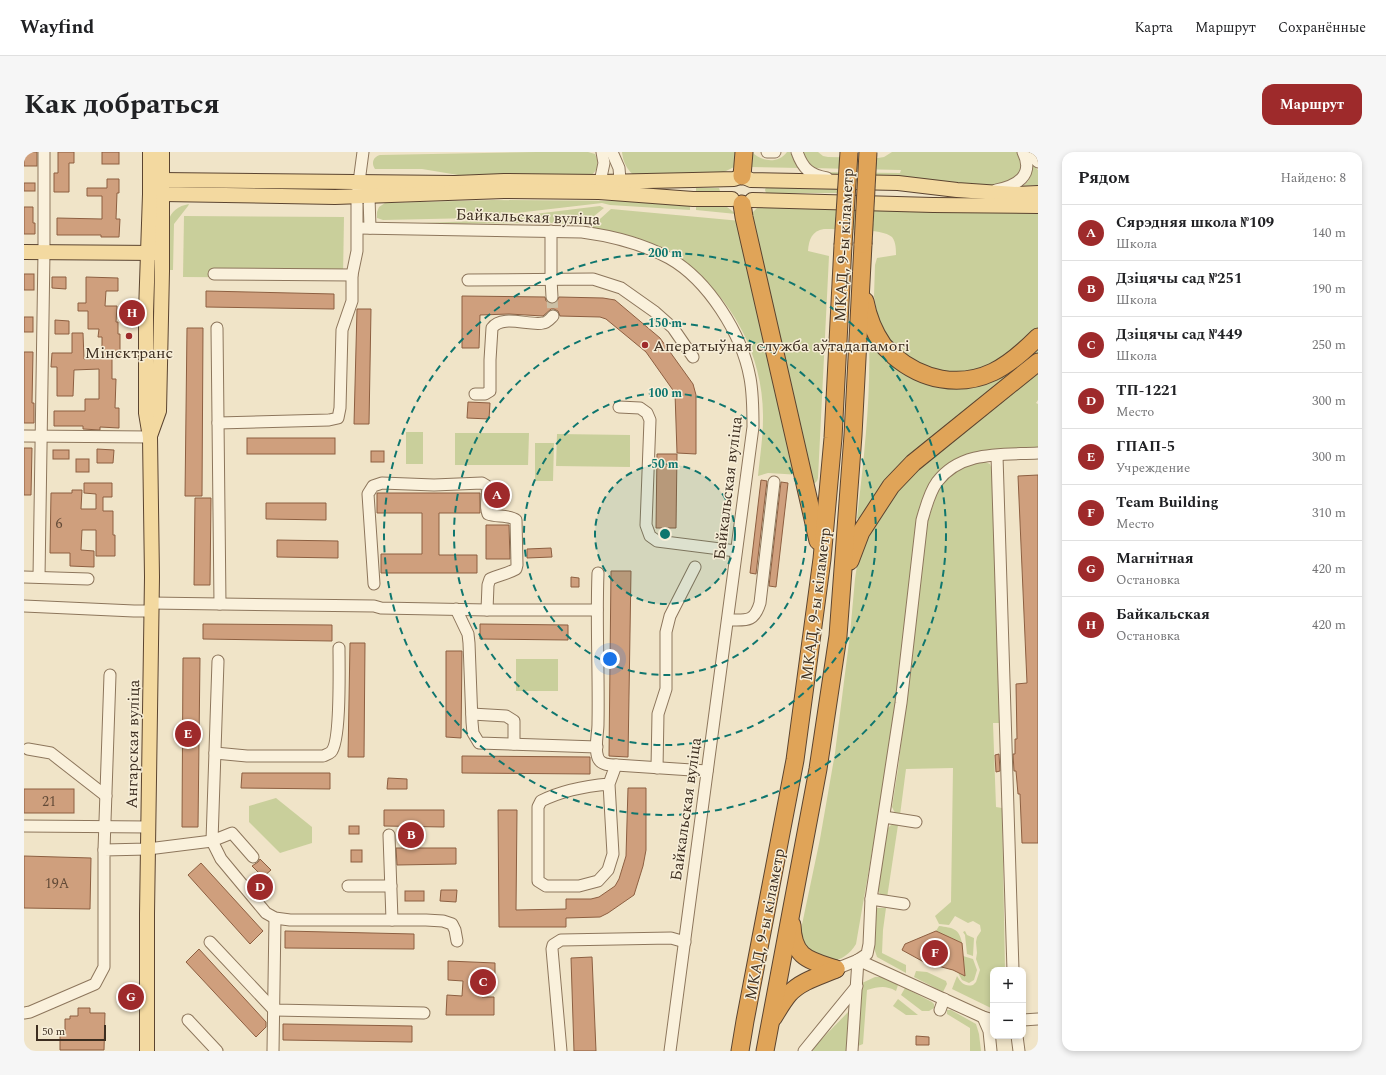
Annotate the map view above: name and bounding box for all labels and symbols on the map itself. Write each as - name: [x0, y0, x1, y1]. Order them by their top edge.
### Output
- street label: МКАД, 9-ы кіламетр: [828, 167, 860, 323]
- street label: Байкальская вуліца: [455, 202, 601, 232]
- text: 200 m: [648, 244, 682, 263]
- pin: H: [119, 298, 145, 328]
- text: 150 m: [648, 314, 682, 333]
- marker: Мінсктранс: [124, 331, 134, 341]
- place label: Аператыўная служба аўтадапамогі: [653, 334, 910, 358]
- marker: Аператыўная служба аўтадапамогі: [640, 340, 650, 350]
- place label: Мінсктранс: [85, 341, 173, 365]
- text: 100 m: [648, 384, 682, 403]
- street label: Байкальская вуліца: [707, 415, 749, 561]
- text: 50 m: [651, 455, 679, 474]
- pin: A: [484, 480, 510, 510]
- house number: 6: [56, 513, 63, 534]
- street label: МКАД, 9-ы кіламетр: [795, 526, 837, 682]
- centre of rings: [658, 527, 672, 541]
- your location: [600, 649, 620, 669]
- street label: Ангарская вуліца: [120, 679, 146, 809]
- pin: E: [175, 719, 201, 749]
- street label: Байкальская вуліца: [664, 736, 708, 883]
- house number: 21: [42, 791, 56, 812]
- pin: B: [398, 820, 424, 850]
- street label: МКАД, 9-ы кіламетр: [739, 846, 791, 1002]
- pin: D: [247, 872, 273, 902]
- house number: 19А: [45, 873, 70, 894]
- pin: F: [922, 938, 948, 968]
- pin: C: [470, 967, 496, 997]
- pin: G: [118, 982, 144, 1012]
- scale bar: [36, 1023, 106, 1042]

